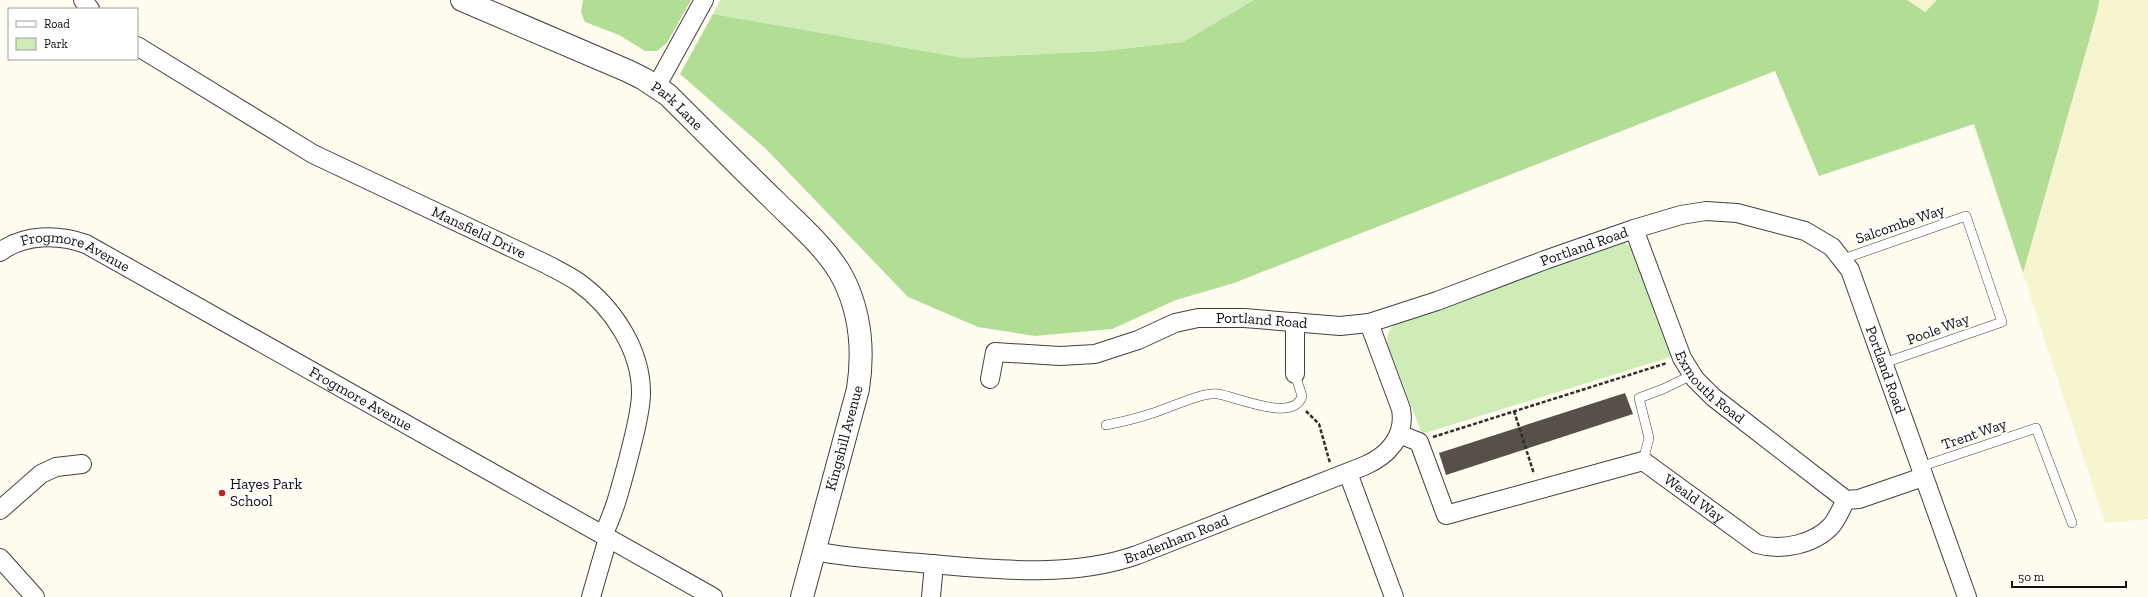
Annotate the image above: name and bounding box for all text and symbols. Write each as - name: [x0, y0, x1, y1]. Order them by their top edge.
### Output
- legend: [8, 8, 138, 60]
- text: Road: [44, 17, 70, 31]
- text: Park: [44, 37, 69, 51]
- street label: Park Lane: [648, 77, 707, 134]
- street label: Salcombe Way: [1853, 200, 1947, 248]
- street label: Mansfield Drive: [429, 202, 529, 262]
- street label: Portland Road: [1538, 223, 1631, 270]
- street label: Frogmore Avenue: [18, 228, 133, 276]
- street label: Portland Road: [1216, 309, 1309, 332]
- street label: Poole Way: [1904, 309, 1972, 349]
- street label: Portland Road: [1862, 323, 1910, 417]
- street label: Exmouth Road: [1671, 348, 1749, 428]
- street label: Frogmore Avenue: [306, 363, 415, 435]
- street label: Kingshill Avenue: [821, 383, 867, 493]
- street label: Trent Way: [1939, 414, 2009, 453]
- street label: Weald Way: [1660, 470, 1728, 527]
- place label: Hayes Park School: [230, 475, 303, 510]
- marker: Hayes Park School: [217, 488, 227, 498]
- street label: Bradenham Road: [1122, 511, 1232, 568]
- scale bar: [2012, 563, 2126, 589]
- text: 50 m: [2018, 570, 2045, 584]

